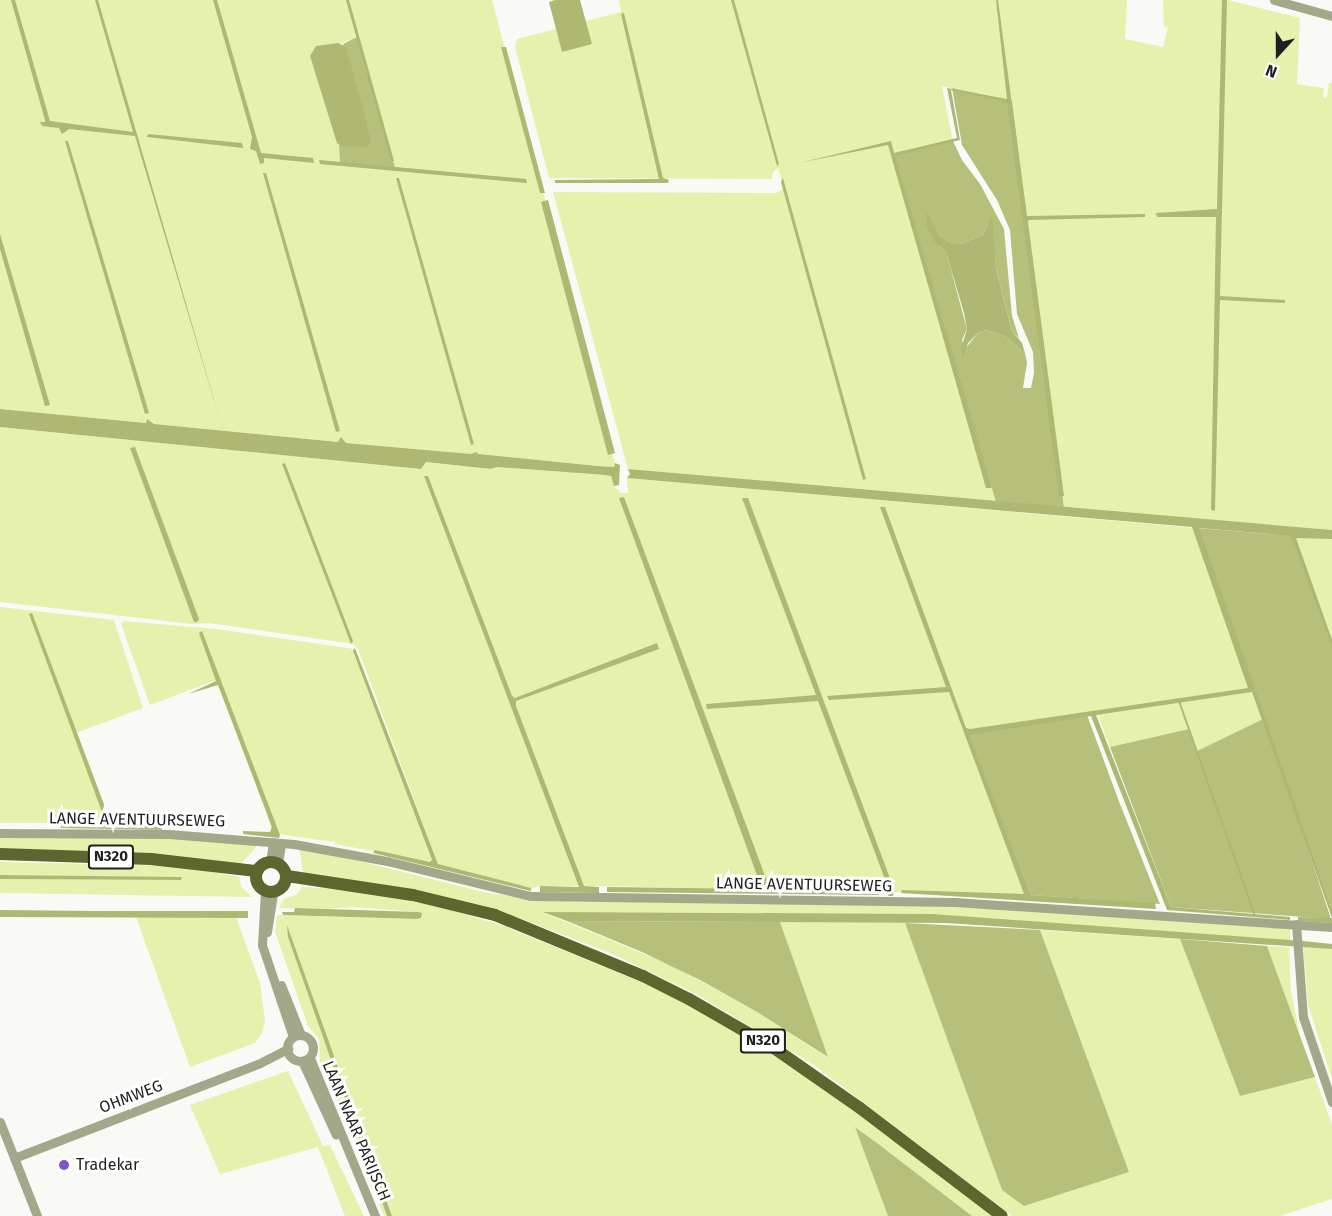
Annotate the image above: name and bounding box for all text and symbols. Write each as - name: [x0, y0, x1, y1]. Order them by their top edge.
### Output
- north arrow: [1248, 24, 1308, 84]
- text: N: [1263, 61, 1280, 82]
- street label: LANGE AVENTUURSEWEG: [49, 809, 225, 831]
- road number: N320: [87, 845, 135, 869]
- street label: LANGE AVENTUURSEWEG: [716, 874, 892, 896]
- road number: N320: [739, 1029, 787, 1053]
- street label: LAAN NAAR PARIJSCH: [318, 1058, 394, 1204]
- street label: OHMWEG: [97, 1076, 165, 1118]
- place label: Tradekar: [76, 1155, 139, 1175]
- marker: Tradekar: [57, 1158, 71, 1172]

